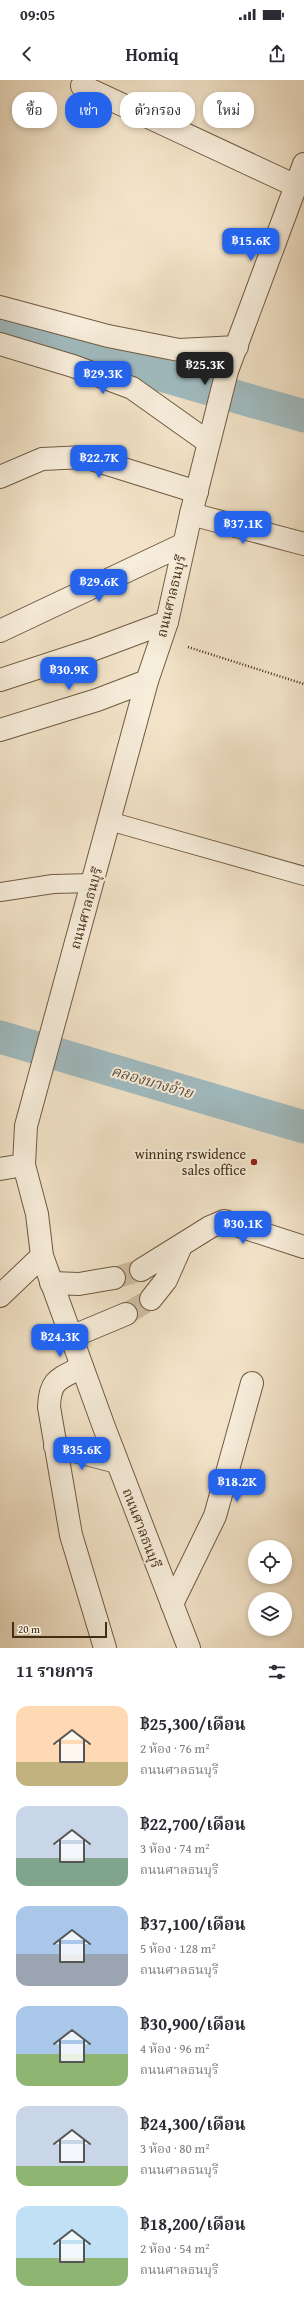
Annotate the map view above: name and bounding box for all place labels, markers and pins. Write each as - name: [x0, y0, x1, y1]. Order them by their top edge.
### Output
- pin: ฿15.6K: [218, 228, 284, 262]
- pin: ฿25.3K: [172, 352, 238, 386]
- pin: ฿29.3K: [70, 361, 136, 395]
- pin: ฿22.7K: [66, 445, 132, 479]
- pin: ฿37.1K: [210, 511, 276, 545]
- pin: ฿29.6K: [66, 569, 132, 603]
- pin: ฿30.9K: [36, 657, 102, 691]
- place label: winning rswidence sales office: [135, 1144, 246, 1180]
- marker: winning rswidence sales office: [249, 1157, 259, 1167]
- pin: ฿30.1K: [210, 1211, 276, 1245]
- pin: ฿24.3K: [27, 1324, 93, 1358]
- pin: ฿35.6K: [49, 1437, 115, 1471]
- pin: ฿18.2K: [204, 1469, 270, 1503]

